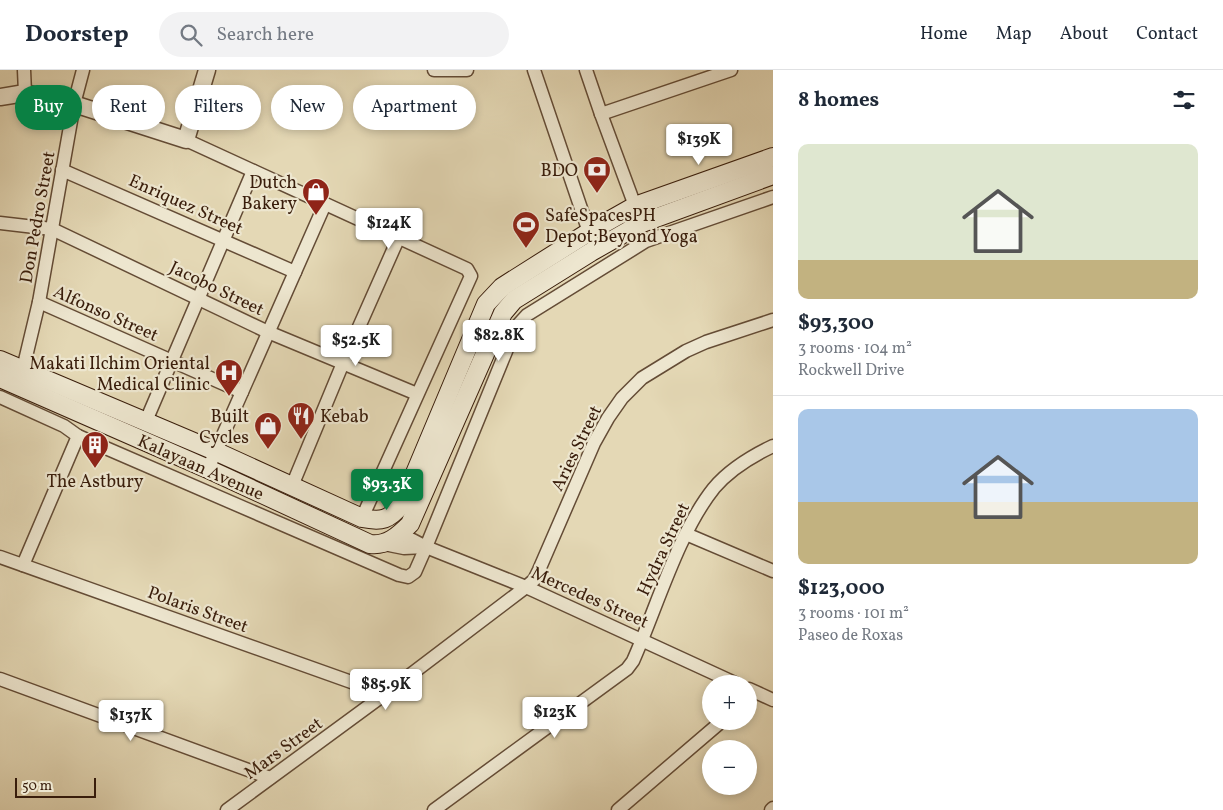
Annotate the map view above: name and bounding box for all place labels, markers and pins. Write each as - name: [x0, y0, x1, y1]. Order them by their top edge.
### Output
- pin: $139K: [664, 124, 734, 166]
- bank icon: BDO: [582, 155, 612, 194]
- place label: BDO: [540, 159, 578, 184]
- place label: Dutch Bakery: [241, 171, 297, 217]
- shop icon: Dutch Bakery: [301, 177, 331, 216]
- place label: SafeSpacesPH Depot;Beyond Yoga: [545, 204, 698, 250]
- pin: $124K: [354, 208, 424, 250]
- sports icon: SafeSpacesPH Depot;Beyond Yoga: [511, 210, 541, 249]
- pin: $82.8K: [458, 320, 540, 362]
- pin: $52.5K: [315, 324, 397, 367]
- place label: Makati Ilchim Oriental Medical Clinic: [29, 352, 210, 398]
- hospital icon: Makati Ilchim Oriental Medical Clinic: [214, 358, 244, 397]
- restaurant icon: Kebab: [286, 401, 316, 440]
- place label: Built Cycles: [199, 405, 249, 451]
- place label: Kebab: [320, 405, 369, 430]
- shop icon: Built Cycles: [253, 411, 283, 450]
- building icon: The Astbury: [80, 430, 110, 469]
- pin: $93.3K: [346, 468, 428, 511]
- place label: The Astbury: [46, 470, 144, 495]
- pin: $85.9K: [345, 668, 427, 711]
- pin: $123K: [520, 696, 590, 739]
- pin: $137K: [96, 700, 166, 742]

